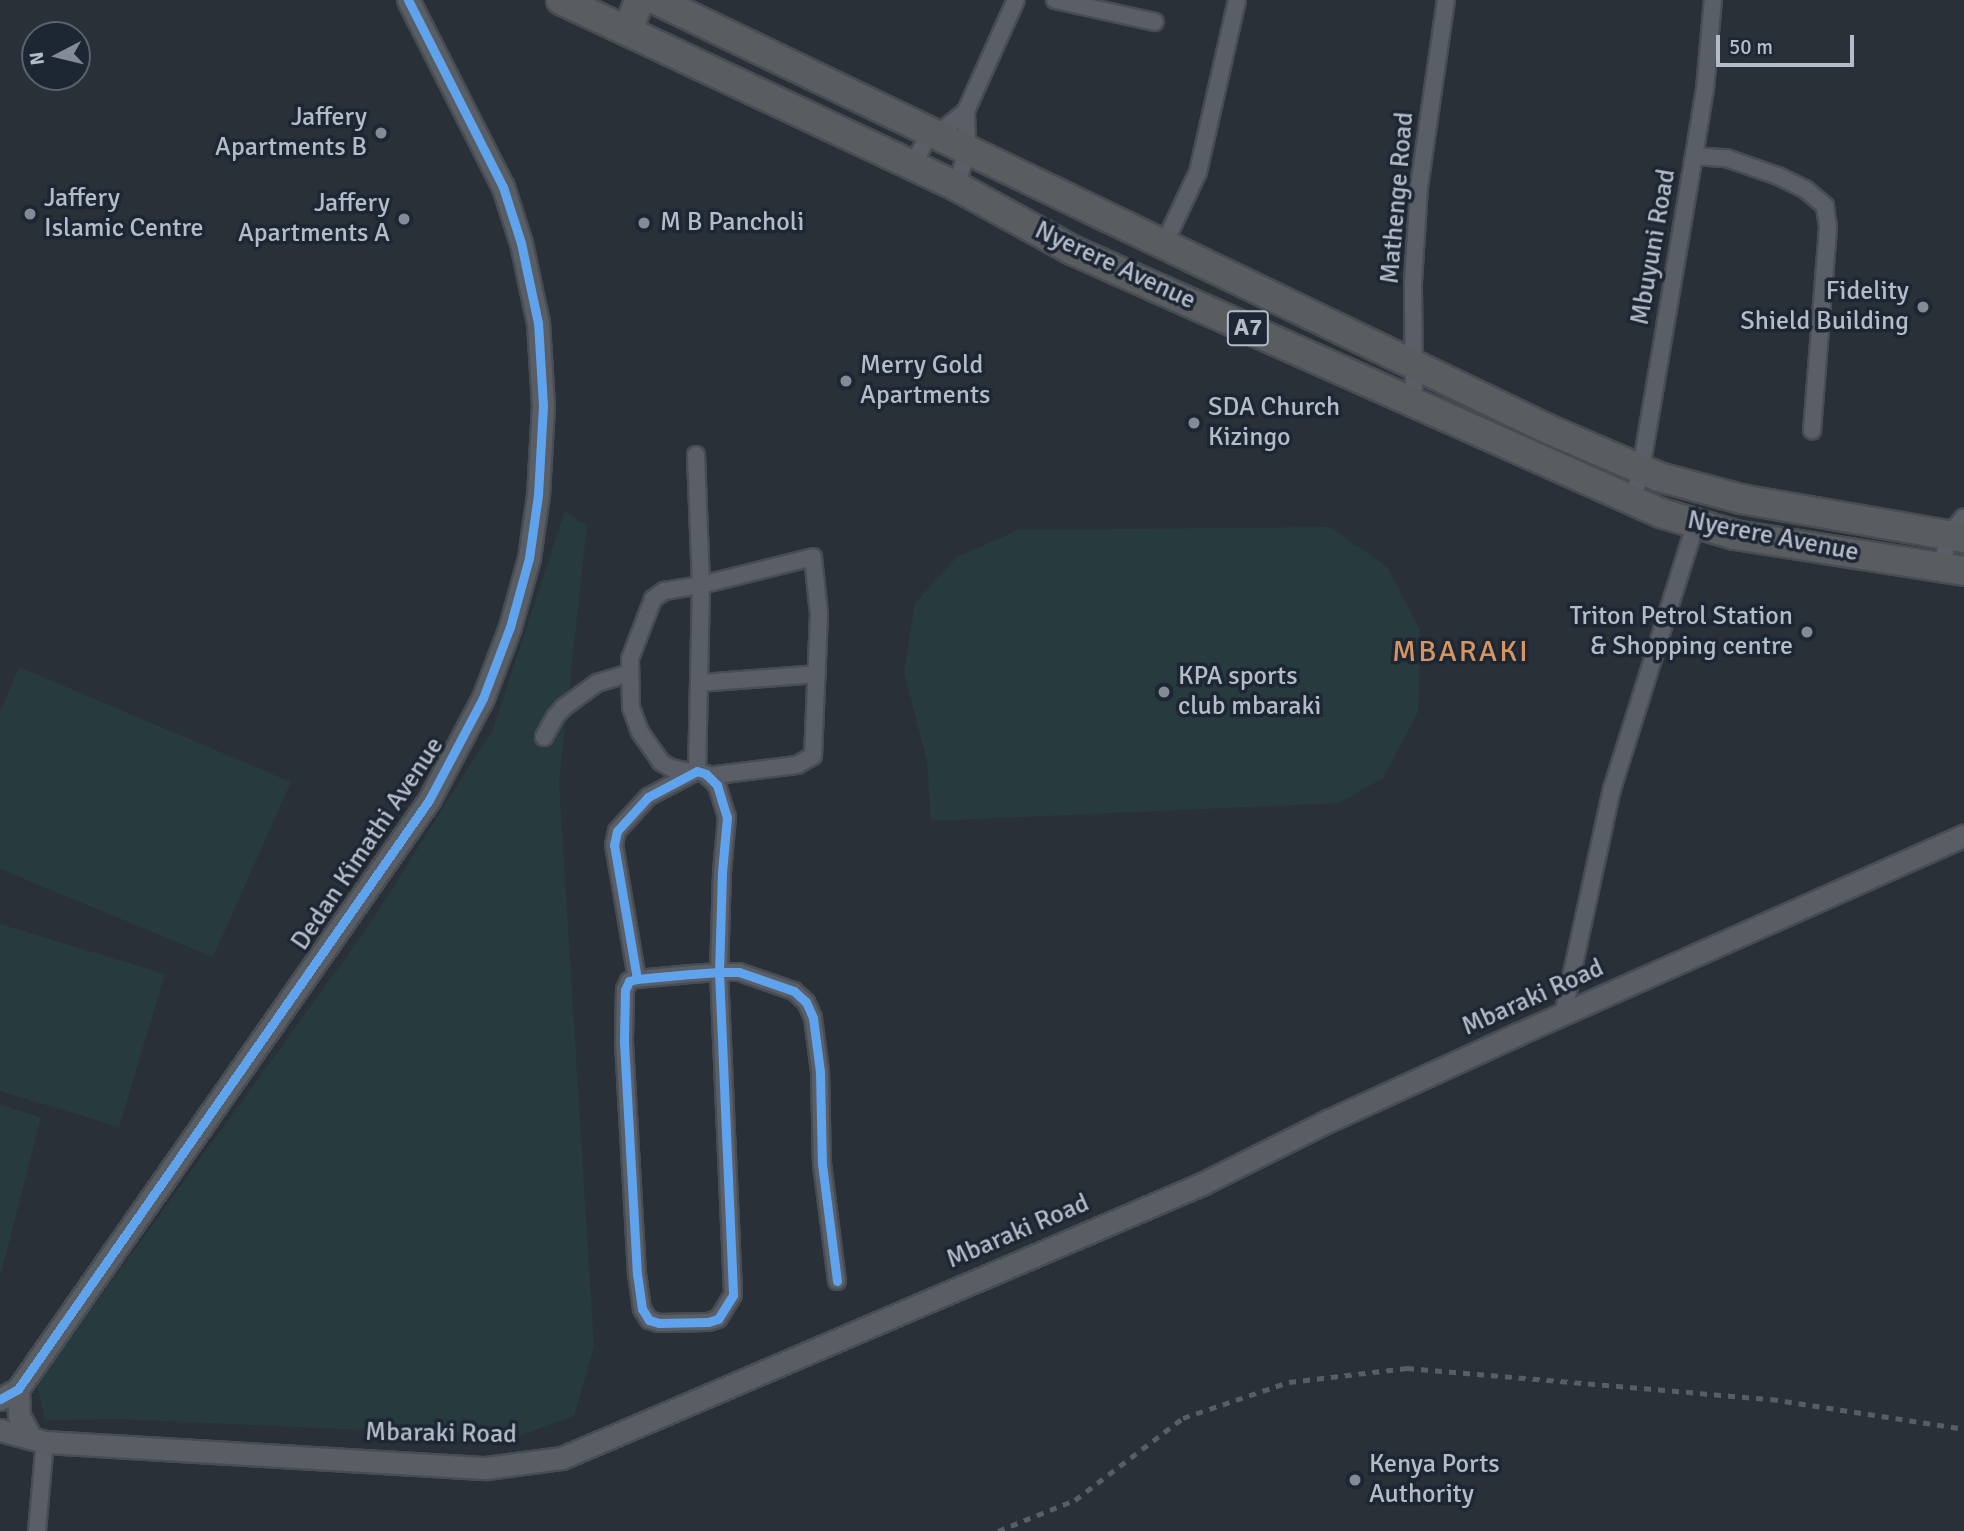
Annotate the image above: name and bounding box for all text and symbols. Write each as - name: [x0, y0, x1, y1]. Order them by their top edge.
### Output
- north arrow: [21, 21, 91, 91]
- scale bar: [1719, 21, 1857, 65]
- text: 50 m: [1729, 34, 1773, 60]
- text: N: [24, 50, 50, 66]
- place label: Jaffery Apartments B: [215, 102, 367, 164]
- street label: Mathenge Road: [1375, 111, 1421, 285]
- marker: Jaffery Apartments B: [373, 125, 389, 141]
- street label: Mbuyuni Road: [1625, 167, 1683, 327]
- place label: Jaffery Islamic Centre: [44, 183, 203, 244]
- place label: Jaffery Apartments A: [238, 188, 390, 249]
- marker: Jaffery Islamic Centre: [22, 206, 38, 222]
- place label: M B Pancholi: [660, 207, 804, 239]
- marker: Jaffery Apartments A: [396, 211, 412, 227]
- marker: M B Pancholi: [634, 213, 654, 233]
- street label: Nyerere Avenue: [1030, 215, 1200, 317]
- place label: Fidelity Shield Building: [1740, 276, 1909, 338]
- marker: Fidelity Shield Building: [1915, 299, 1931, 315]
- road number: A7: [1225, 307, 1271, 348]
- place label: Merry Gold Apartments: [860, 350, 990, 412]
- marker: Merry Gold Apartments: [838, 373, 854, 389]
- place label: SDA Church Kizingo: [1208, 392, 1340, 453]
- marker: SDA Church Kizingo: [1186, 415, 1202, 431]
- street label: Nyerere Avenue: [1685, 505, 1861, 569]
- place label: Triton Petrol Station & Shopping centre: [1570, 601, 1793, 662]
- marker: Triton Petrol Station & Shopping centre: [1799, 624, 1815, 640]
- district label: MBARAKI: [1393, 634, 1529, 670]
- place label: KPA sports club mbaraki: [1178, 661, 1321, 722]
- marker: KPA sports club mbaraki: [1156, 684, 1172, 700]
- street label: Dedan Kimathi Avenue: [285, 732, 451, 956]
- street label: Mbaraki Road: [1457, 953, 1609, 1043]
- street label: Mbaraki Road: [942, 1188, 1094, 1276]
- street label: Mbaraki Road: [365, 1417, 517, 1451]
- place label: Kenya Ports Authority: [1369, 1449, 1500, 1510]
- marker: Kenya Ports Authority: [1347, 1472, 1363, 1488]

